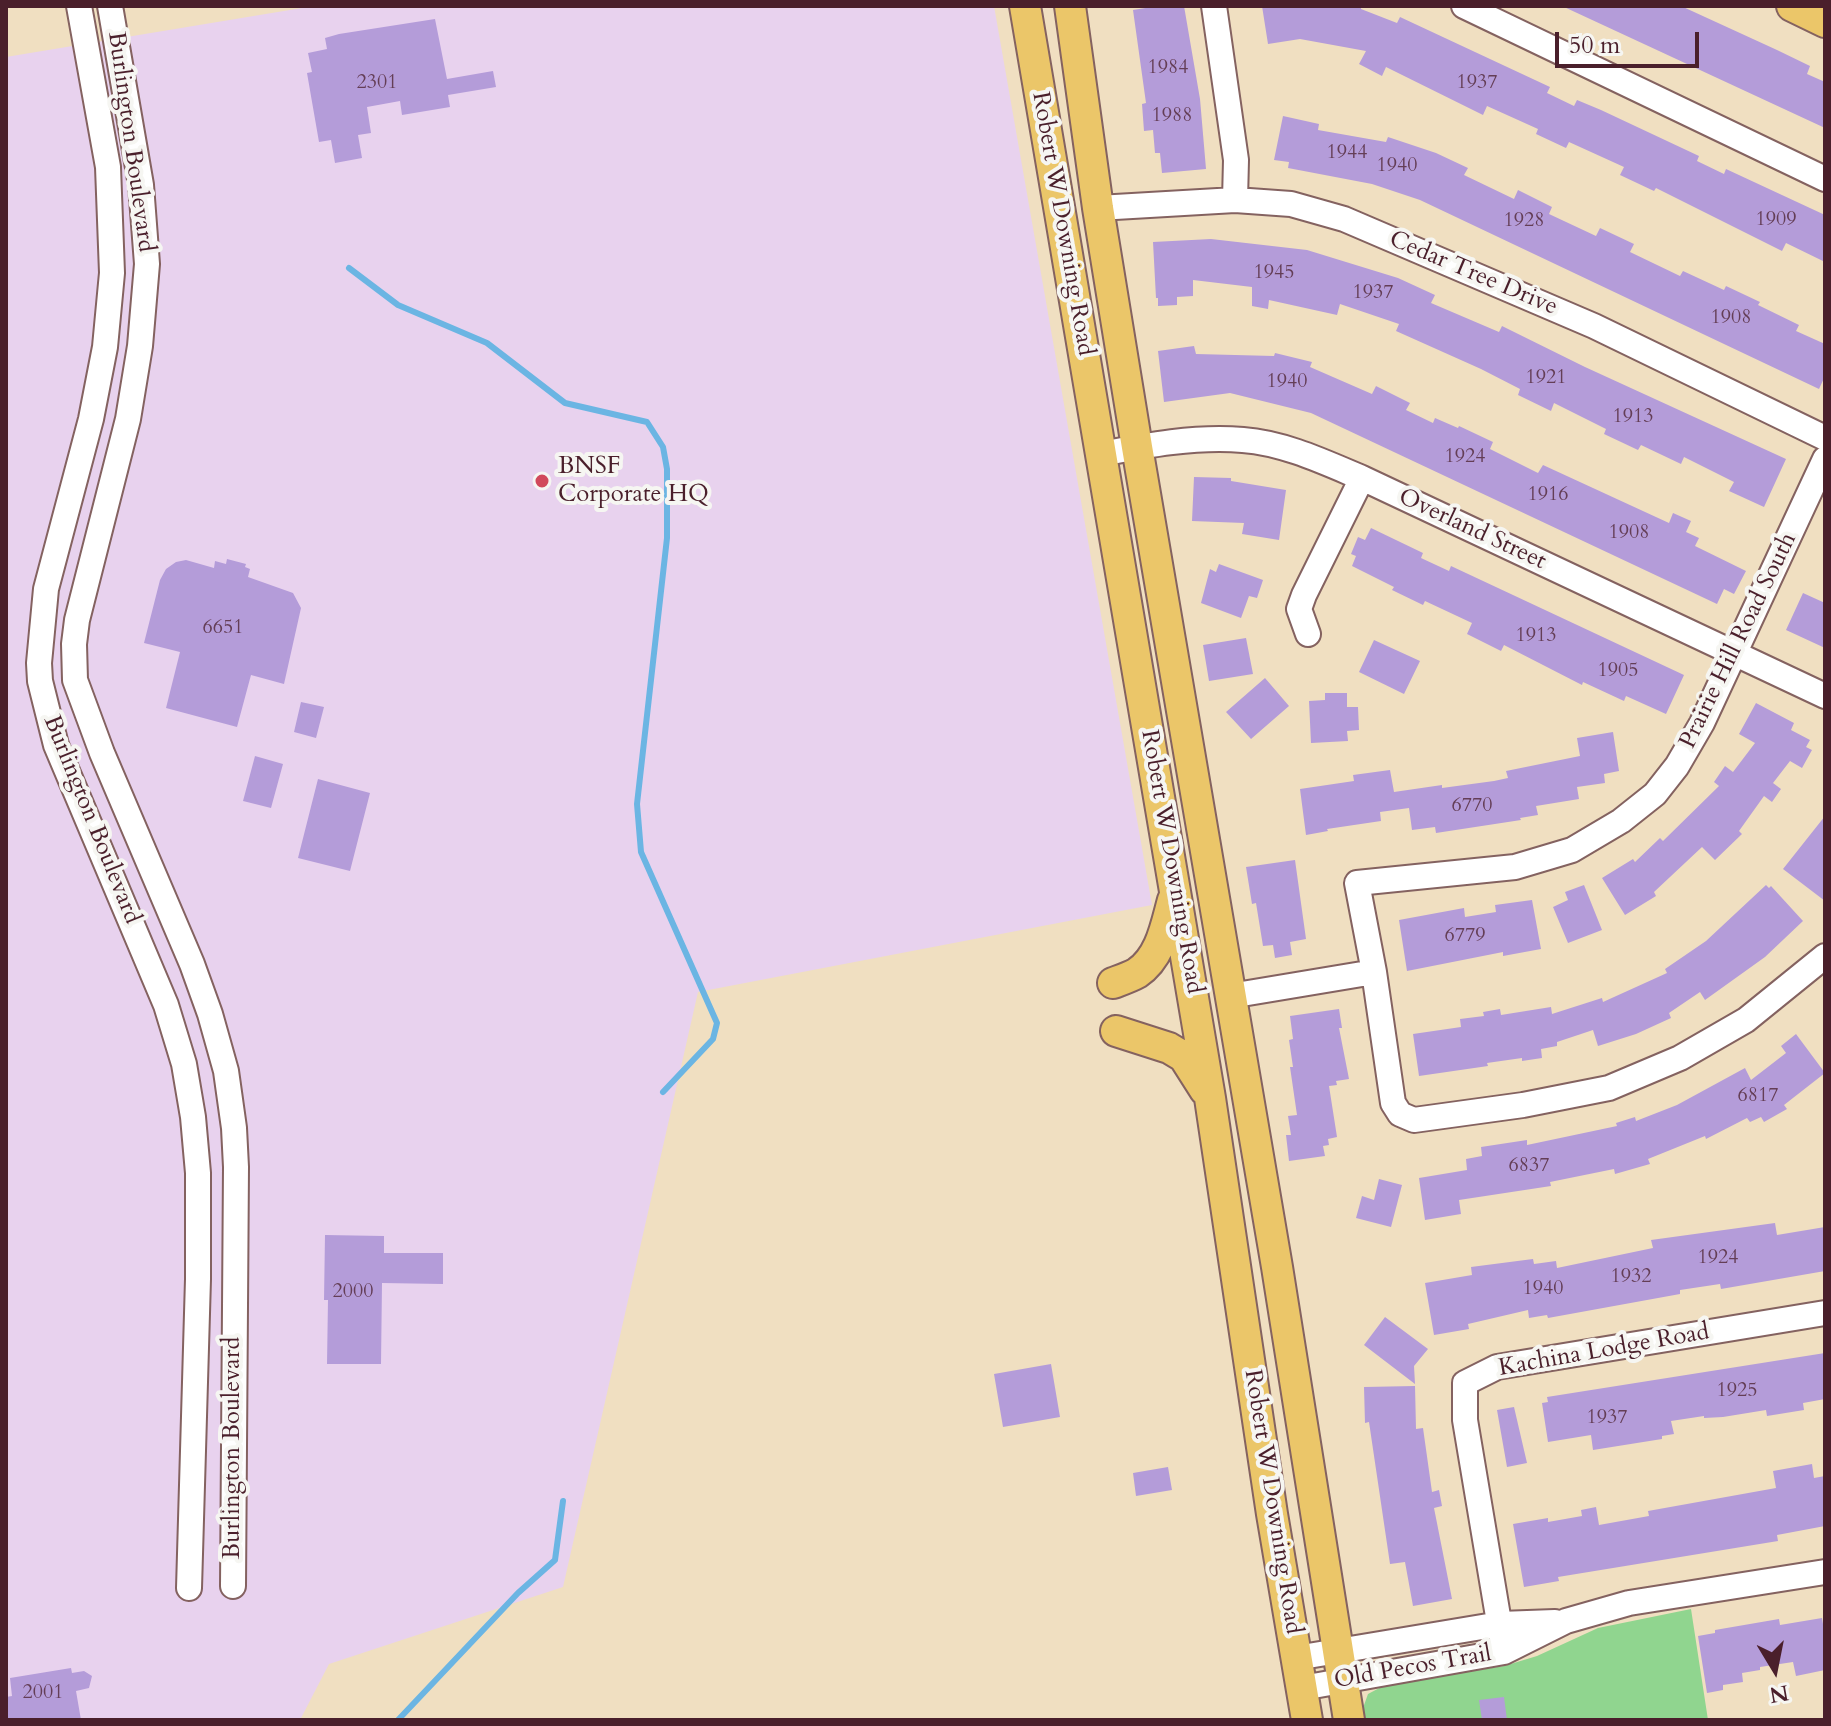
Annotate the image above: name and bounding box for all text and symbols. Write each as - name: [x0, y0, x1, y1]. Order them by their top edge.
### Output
- scale bar: [1559, 16, 1703, 66]
- text: 50 m: [1569, 29, 1620, 62]
- street label: Burlington Boulevard: [100, 30, 160, 254]
- house number: 1984: [1148, 56, 1188, 80]
- house number: 2301: [357, 71, 397, 95]
- house number: 1937: [1457, 71, 1497, 95]
- street label: Robert W Downing Road: [1025, 90, 1099, 358]
- house number: 1988: [1152, 104, 1192, 128]
- house number: 1944: [1327, 141, 1367, 165]
- house number: 1940: [1377, 154, 1417, 178]
- house number: 1909: [1756, 208, 1796, 232]
- house number: 1928: [1504, 209, 1544, 233]
- street label: Cedar Tree Drive: [1384, 226, 1562, 322]
- house number: 1945: [1254, 261, 1294, 285]
- house number: 1937: [1353, 281, 1393, 305]
- house number: 1908: [1711, 306, 1751, 330]
- house number: 1921: [1526, 366, 1566, 390]
- house number: 1940: [1267, 370, 1307, 394]
- house number: 1913: [1613, 405, 1653, 429]
- house number: 1924: [1445, 445, 1485, 469]
- place label: BNSF Corporate HQ: [558, 453, 709, 509]
- marker: BNSF Corporate HQ: [533, 472, 551, 490]
- street label: Overland Street: [1394, 483, 1550, 577]
- house number: 1916: [1528, 483, 1568, 507]
- house number: 1908: [1609, 521, 1649, 545]
- street label: Prairie Hill Road South: [1674, 528, 1804, 754]
- house number: 6651: [203, 616, 243, 640]
- house number: 1913: [1516, 624, 1556, 648]
- house number: 1905: [1598, 659, 1638, 683]
- street label: Burlington Boulevard: [36, 712, 146, 928]
- street label: Robert W Downing Road: [1134, 728, 1208, 996]
- house number: 6770: [1452, 794, 1492, 818]
- house number: 6779: [1445, 924, 1485, 948]
- house number: 6817: [1738, 1084, 1778, 1108]
- house number: 6837: [1509, 1154, 1549, 1178]
- house number: 1924: [1698, 1246, 1738, 1270]
- house number: 1932: [1611, 1265, 1651, 1289]
- house number: 1940: [1523, 1277, 1563, 1301]
- house number: 2000: [333, 1280, 373, 1304]
- street label: Kachina Lodge Road: [1496, 1318, 1712, 1384]
- street label: Burlington Boulevard: [219, 1337, 247, 1559]
- street label: Robert W Downing Road: [1237, 1368, 1307, 1636]
- house number: 1925: [1717, 1379, 1757, 1403]
- house number: 1937: [1587, 1406, 1627, 1430]
- north arrow: [1735, 1630, 1815, 1710]
- street label: Old Pecos Trail: [1332, 1640, 1494, 1696]
- text: N: [1767, 1677, 1791, 1710]
- house number: 2001: [23, 1681, 63, 1705]

